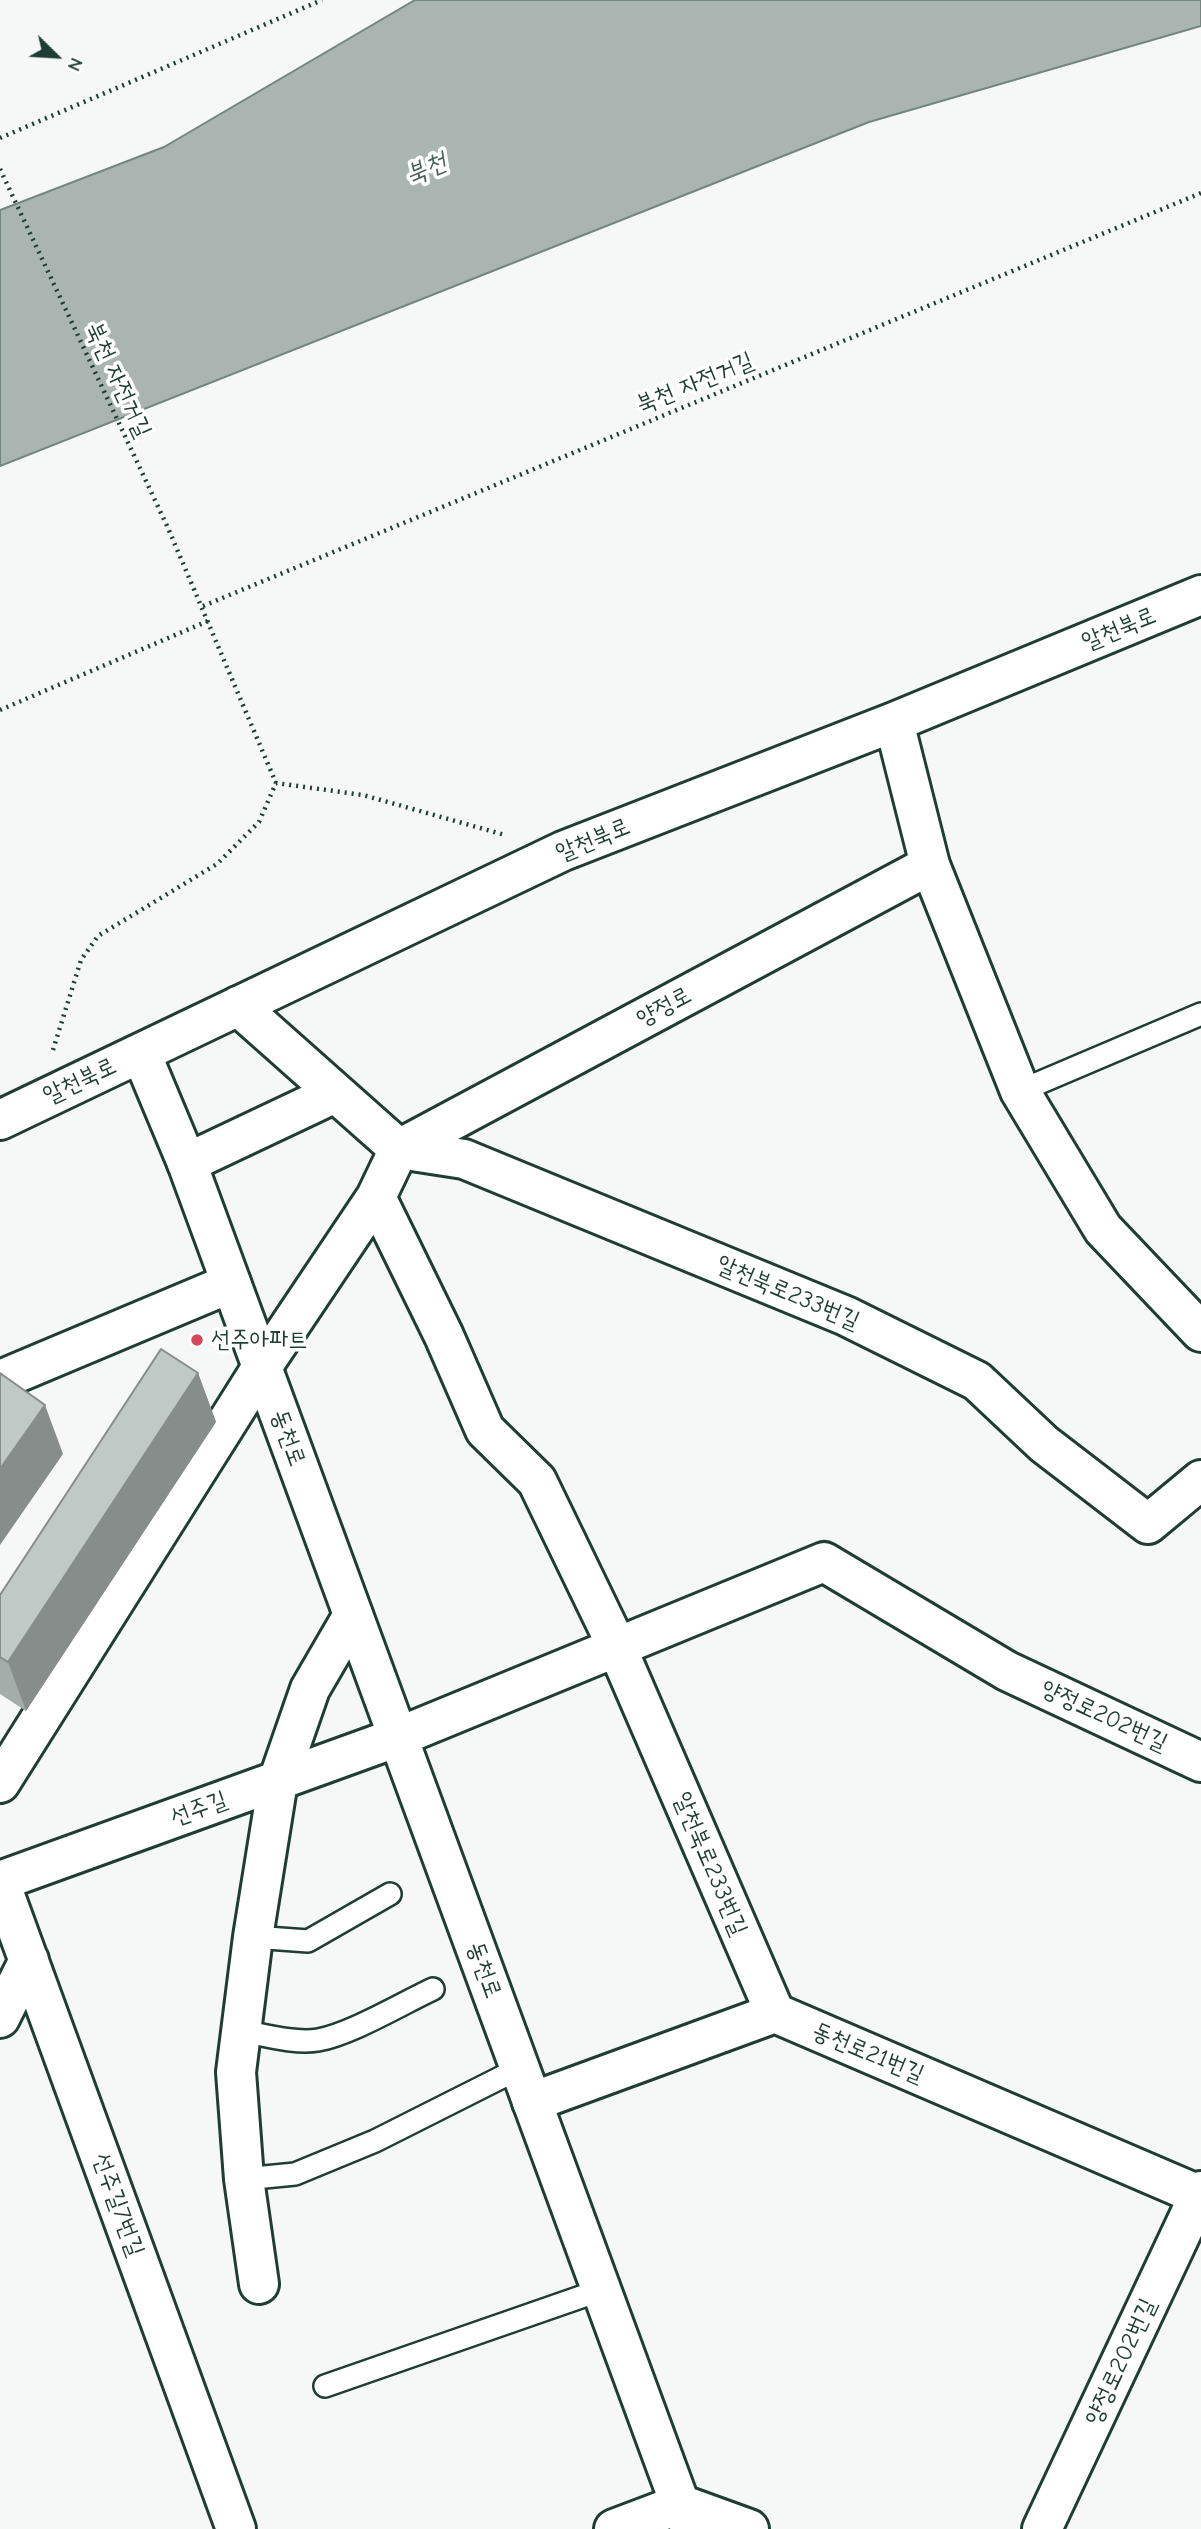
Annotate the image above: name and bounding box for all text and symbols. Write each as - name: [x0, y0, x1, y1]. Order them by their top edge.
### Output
- north arrow: [21, 21, 91, 91]
- text: N: [63, 54, 88, 75]
- water label: 북천: [401, 146, 451, 192]
- street label: 북천 자전거길: [79, 318, 157, 442]
- street label: 북천 자전거길: [632, 346, 758, 420]
- street label: 알천북로: [1078, 601, 1160, 657]
- street label: 알천북로: [552, 812, 634, 868]
- street label: 양정로: [632, 981, 696, 1033]
- street label: 알천북로: [39, 1052, 121, 1110]
- street label: 알천북로233번길: [712, 1250, 864, 1336]
- place label: 선주아파트: [211, 1326, 308, 1354]
- marker: 선주아파트: [189, 1332, 205, 1348]
- street label: 동천로: [265, 1406, 311, 1470]
- street label: 양정로202번길: [1036, 1674, 1172, 1758]
- street label: 선주길: [167, 1786, 231, 1832]
- street label: 알천북로233번길: [667, 1788, 753, 1940]
- street label: 동천로: [461, 1938, 507, 2002]
- street label: 동천로21번길: [808, 2017, 928, 2089]
- street label: 선주길7번길: [86, 2149, 150, 2261]
- street label: 양정로202번길: [1079, 2294, 1163, 2430]

